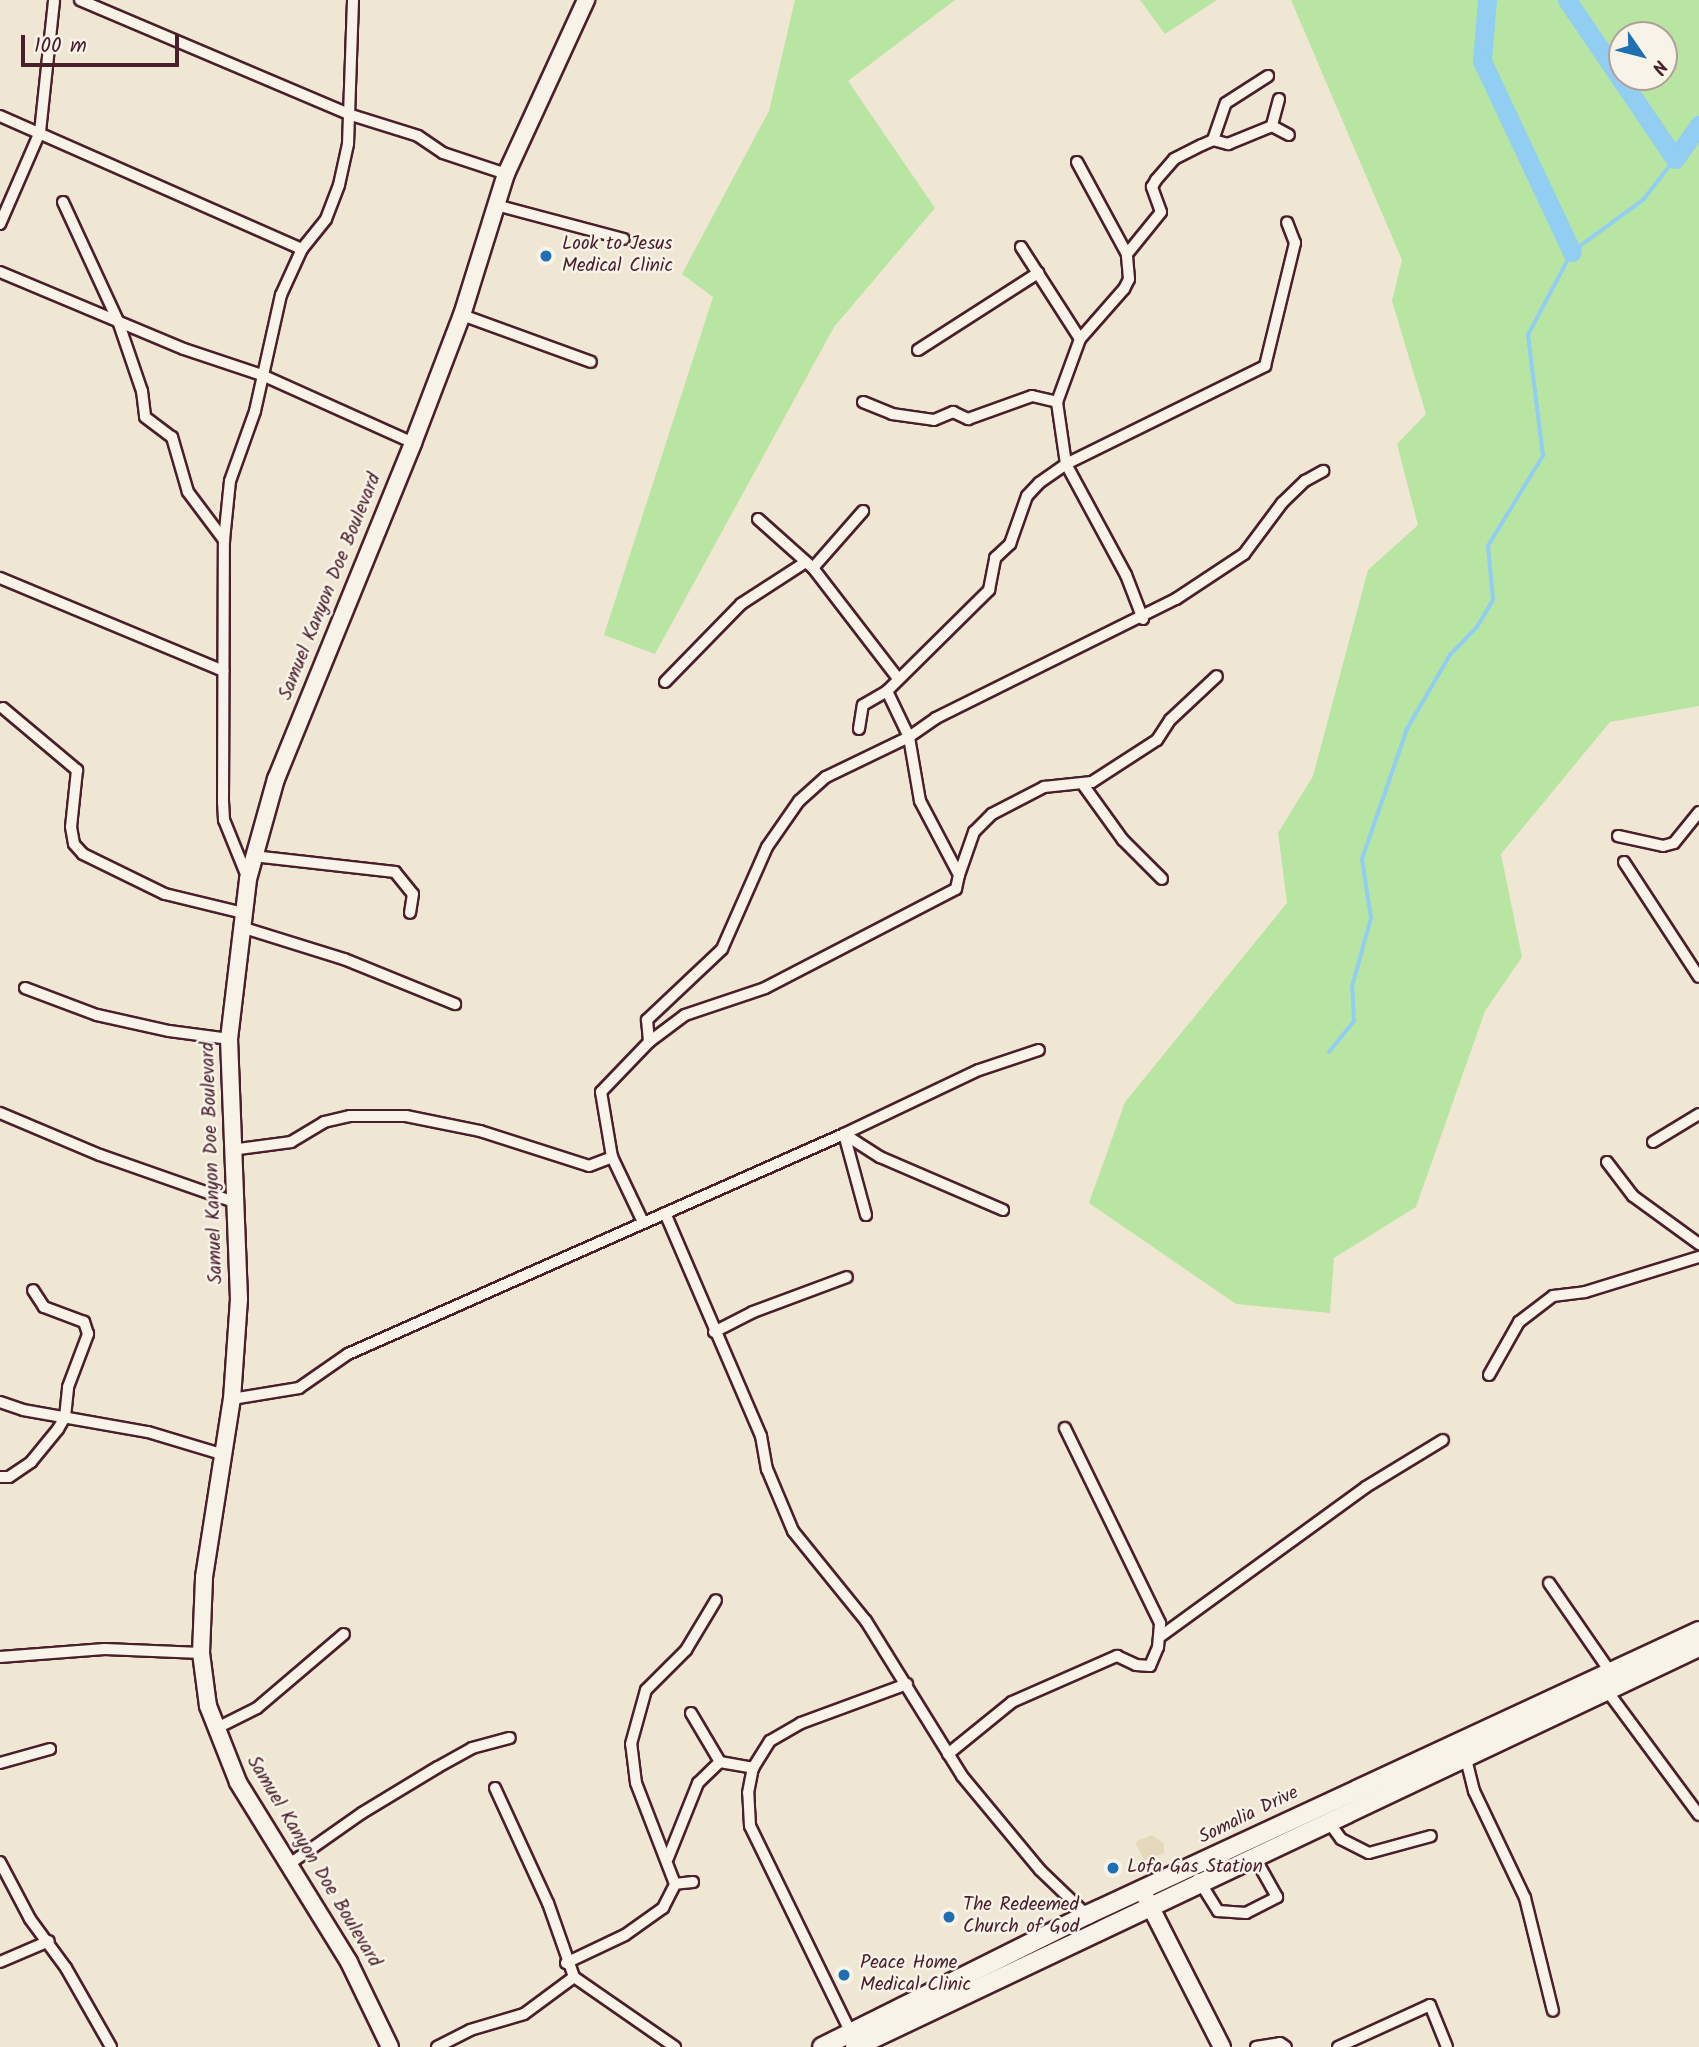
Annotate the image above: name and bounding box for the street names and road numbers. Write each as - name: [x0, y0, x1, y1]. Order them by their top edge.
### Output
- street label: Samuel Kanyon Doe Boulevard: [275, 470, 387, 704]
- street label: Samuel Kanyon Doe Boulevard: [197, 1041, 229, 1285]
- street label: Samuel Kanyon Doe Boulevard: [241, 1752, 385, 1972]
- street label: Somalia Drive: [1195, 1782, 1303, 1850]

